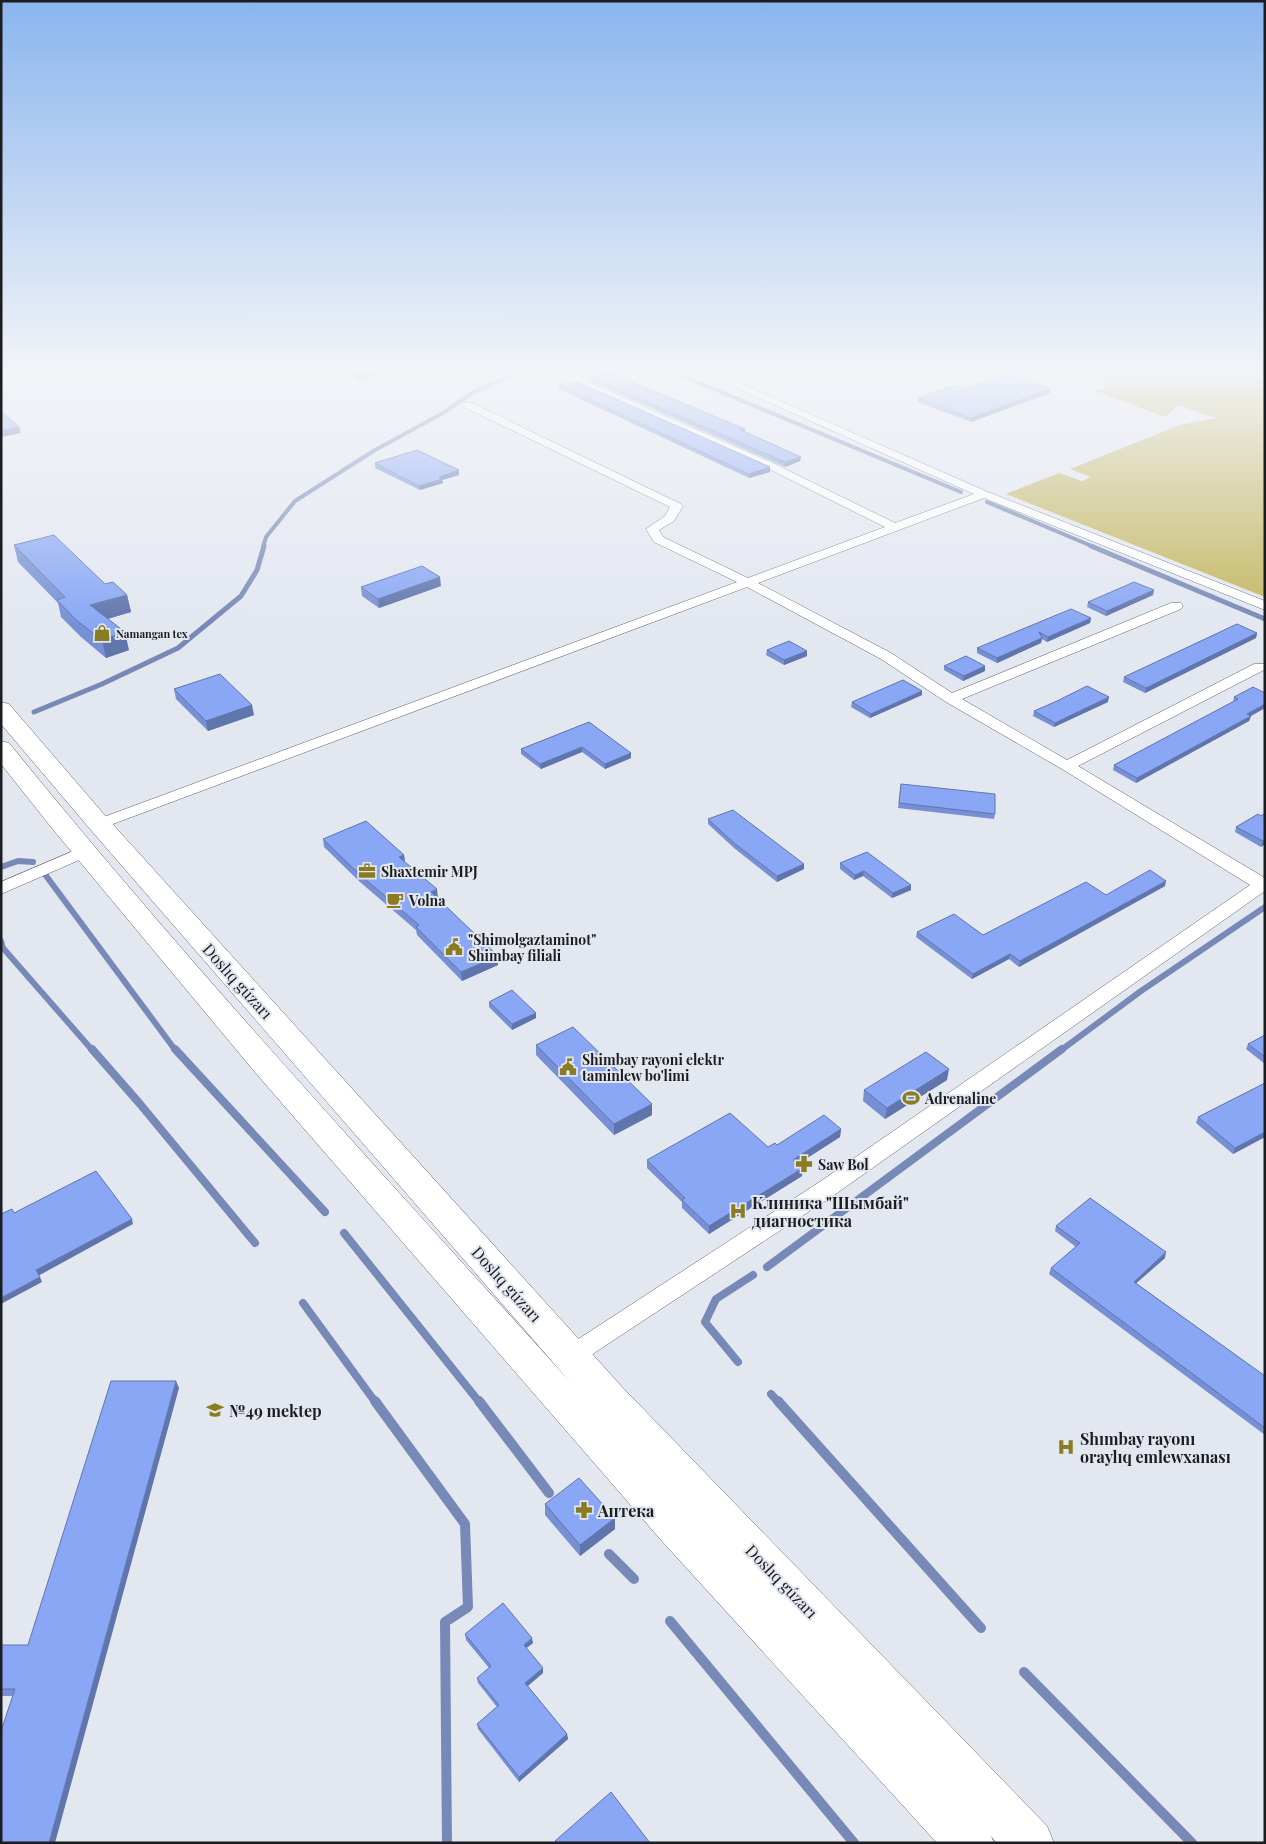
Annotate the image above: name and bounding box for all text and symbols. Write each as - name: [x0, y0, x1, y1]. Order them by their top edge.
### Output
- shop icon: Namangan tex: [92, 623, 112, 643]
- place label: Namangan tex: [116, 626, 188, 641]
- office icon: Shaxtemir MPJ: [357, 861, 377, 881]
- place label: Shaxtemir MPJ: [381, 862, 478, 881]
- cafe icon: Volna: [385, 890, 405, 910]
- place label: Volna: [408, 891, 446, 910]
- place label: "Shimolgaztaminot" Shimbay filiali: [468, 930, 596, 965]
- public building icon: "Shimolgaztaminot" Shimbay filiali: [444, 937, 464, 957]
- street label: Doslıq gúzarı: [198, 939, 278, 1024]
- place label: Shimbay rayoni elektr taminlew bo'limi: [581, 1050, 724, 1085]
- public building icon: Shimbay rayoni elektr taminlew bo'limi: [558, 1057, 578, 1077]
- sports icon: Adrenaline: [901, 1088, 921, 1108]
- place label: Adrenaline: [924, 1089, 996, 1108]
- pharmacy icon: Saw Bol: [794, 1154, 814, 1174]
- place label: Saw Bol: [818, 1155, 869, 1174]
- place label: Клиника "Шымбай" диагностика: [752, 1192, 909, 1231]
- hospital icon: Клиника "Шымбай" диагностика: [728, 1201, 748, 1221]
- street label: Doslıq gúzarı: [467, 1242, 547, 1327]
- school or university icon: №49 mektep: [205, 1400, 225, 1420]
- place label: №49 mektep: [229, 1400, 322, 1421]
- place label: Shımbay rayonı oraylıq emlewxanası: [1080, 1428, 1231, 1467]
- hospital icon: Shımbay rayonı oraylıq emlewxanası: [1056, 1437, 1076, 1457]
- pharmacy icon: Аптека: [574, 1500, 594, 1520]
- place label: Аптека: [597, 1500, 655, 1521]
- street label: Doslıq gúzarı: [741, 1540, 823, 1623]

